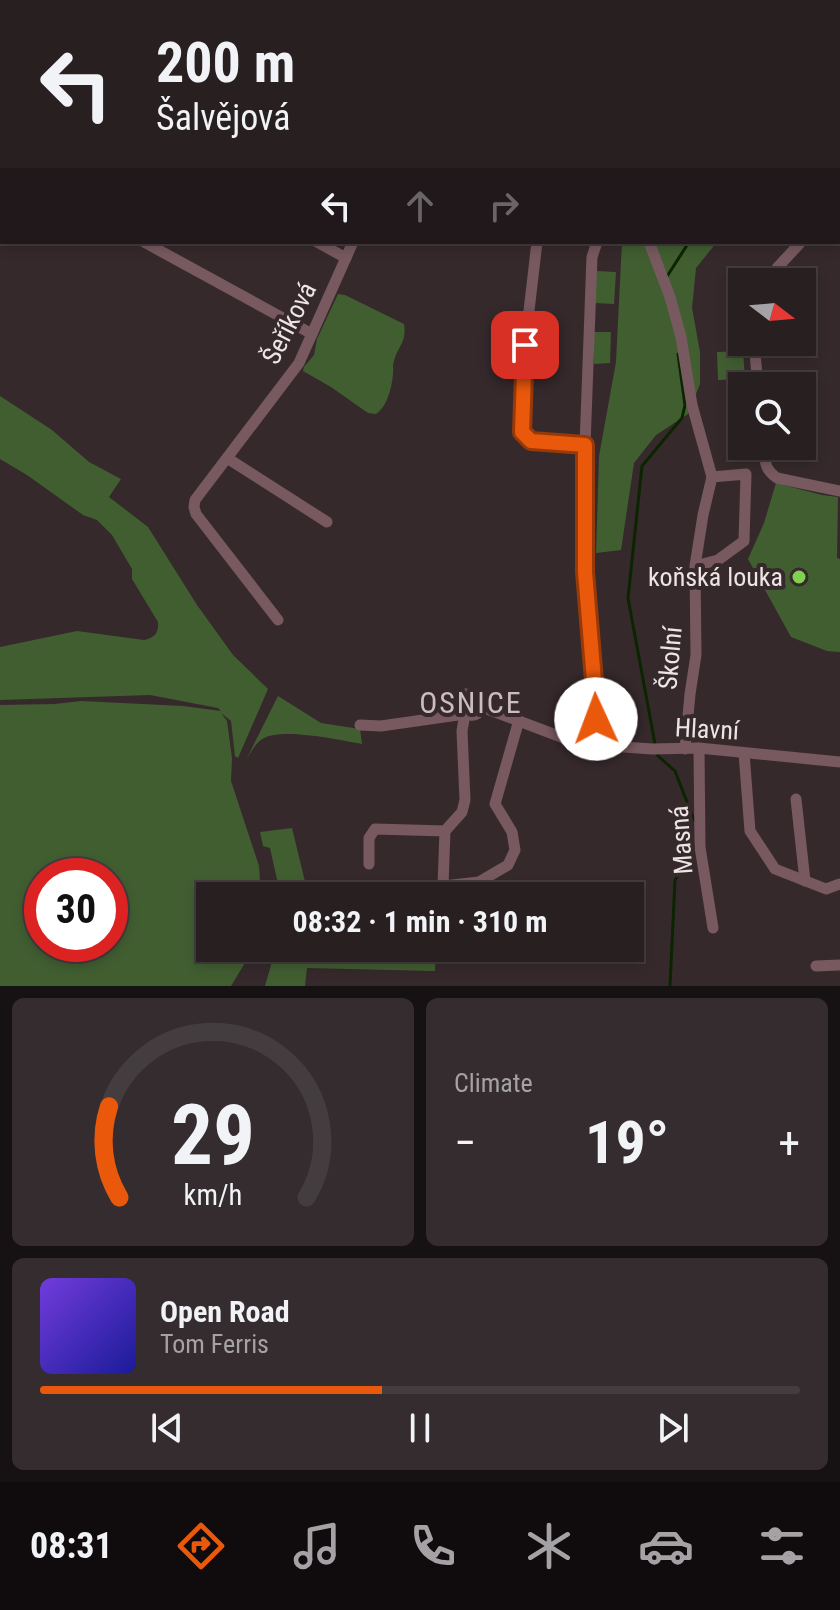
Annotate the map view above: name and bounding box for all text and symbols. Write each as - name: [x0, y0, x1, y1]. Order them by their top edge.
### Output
- text: 200 m: [156, 30, 295, 96]
- icon: left: [24, 32, 128, 136]
- text: Šalvějová: [156, 97, 290, 139]
- icon: left: [314, 184, 358, 228]
- icon: ahead: [398, 184, 442, 228]
- icon: right: [482, 184, 526, 228]
- north arrow: [728, 268, 816, 356]
- map controls: [728, 268, 816, 460]
- street label: Šeříková: [256, 277, 322, 369]
- pin: [491, 311, 559, 379]
- icon: arrive: [503, 323, 547, 367]
- button: search: [728, 372, 816, 460]
- place label: koňská louka: [648, 562, 783, 592]
- marker: koňská louka: [790, 568, 808, 586]
- street label: Školní: [652, 623, 688, 691]
- position arrow: [554, 677, 638, 761]
- district label: OSNICE: [419, 685, 523, 720]
- street label: Hlavní: [674, 712, 742, 746]
- street label: Masná: [664, 805, 698, 875]
- speed limit sign: 30: [24, 858, 128, 962]
- text: 08:32 · 1 min · 310 m: [293, 904, 547, 939]
- text: Climate: [454, 1068, 533, 1098]
- text: 29: [171, 1087, 255, 1184]
- text: 19°: [585, 1107, 669, 1178]
- text: −: [454, 1117, 476, 1169]
- text: +: [778, 1117, 800, 1169]
- text: km/h: [184, 1178, 242, 1212]
- text: Open Road: [160, 1294, 290, 1329]
- text: Tom Ferris: [160, 1329, 269, 1359]
- icon: previous: [145, 1406, 189, 1450]
- icon: pause: [398, 1406, 442, 1450]
- icon: next: [651, 1406, 695, 1450]
- icon: directions: [173, 1518, 229, 1574]
- icon: music: [289, 1518, 345, 1574]
- icon: phone: [405, 1518, 461, 1574]
- icon: climate: [521, 1518, 577, 1574]
- icon: car: [638, 1518, 694, 1574]
- icon: filters: [754, 1518, 810, 1574]
- text: 08:31: [30, 1525, 113, 1567]

